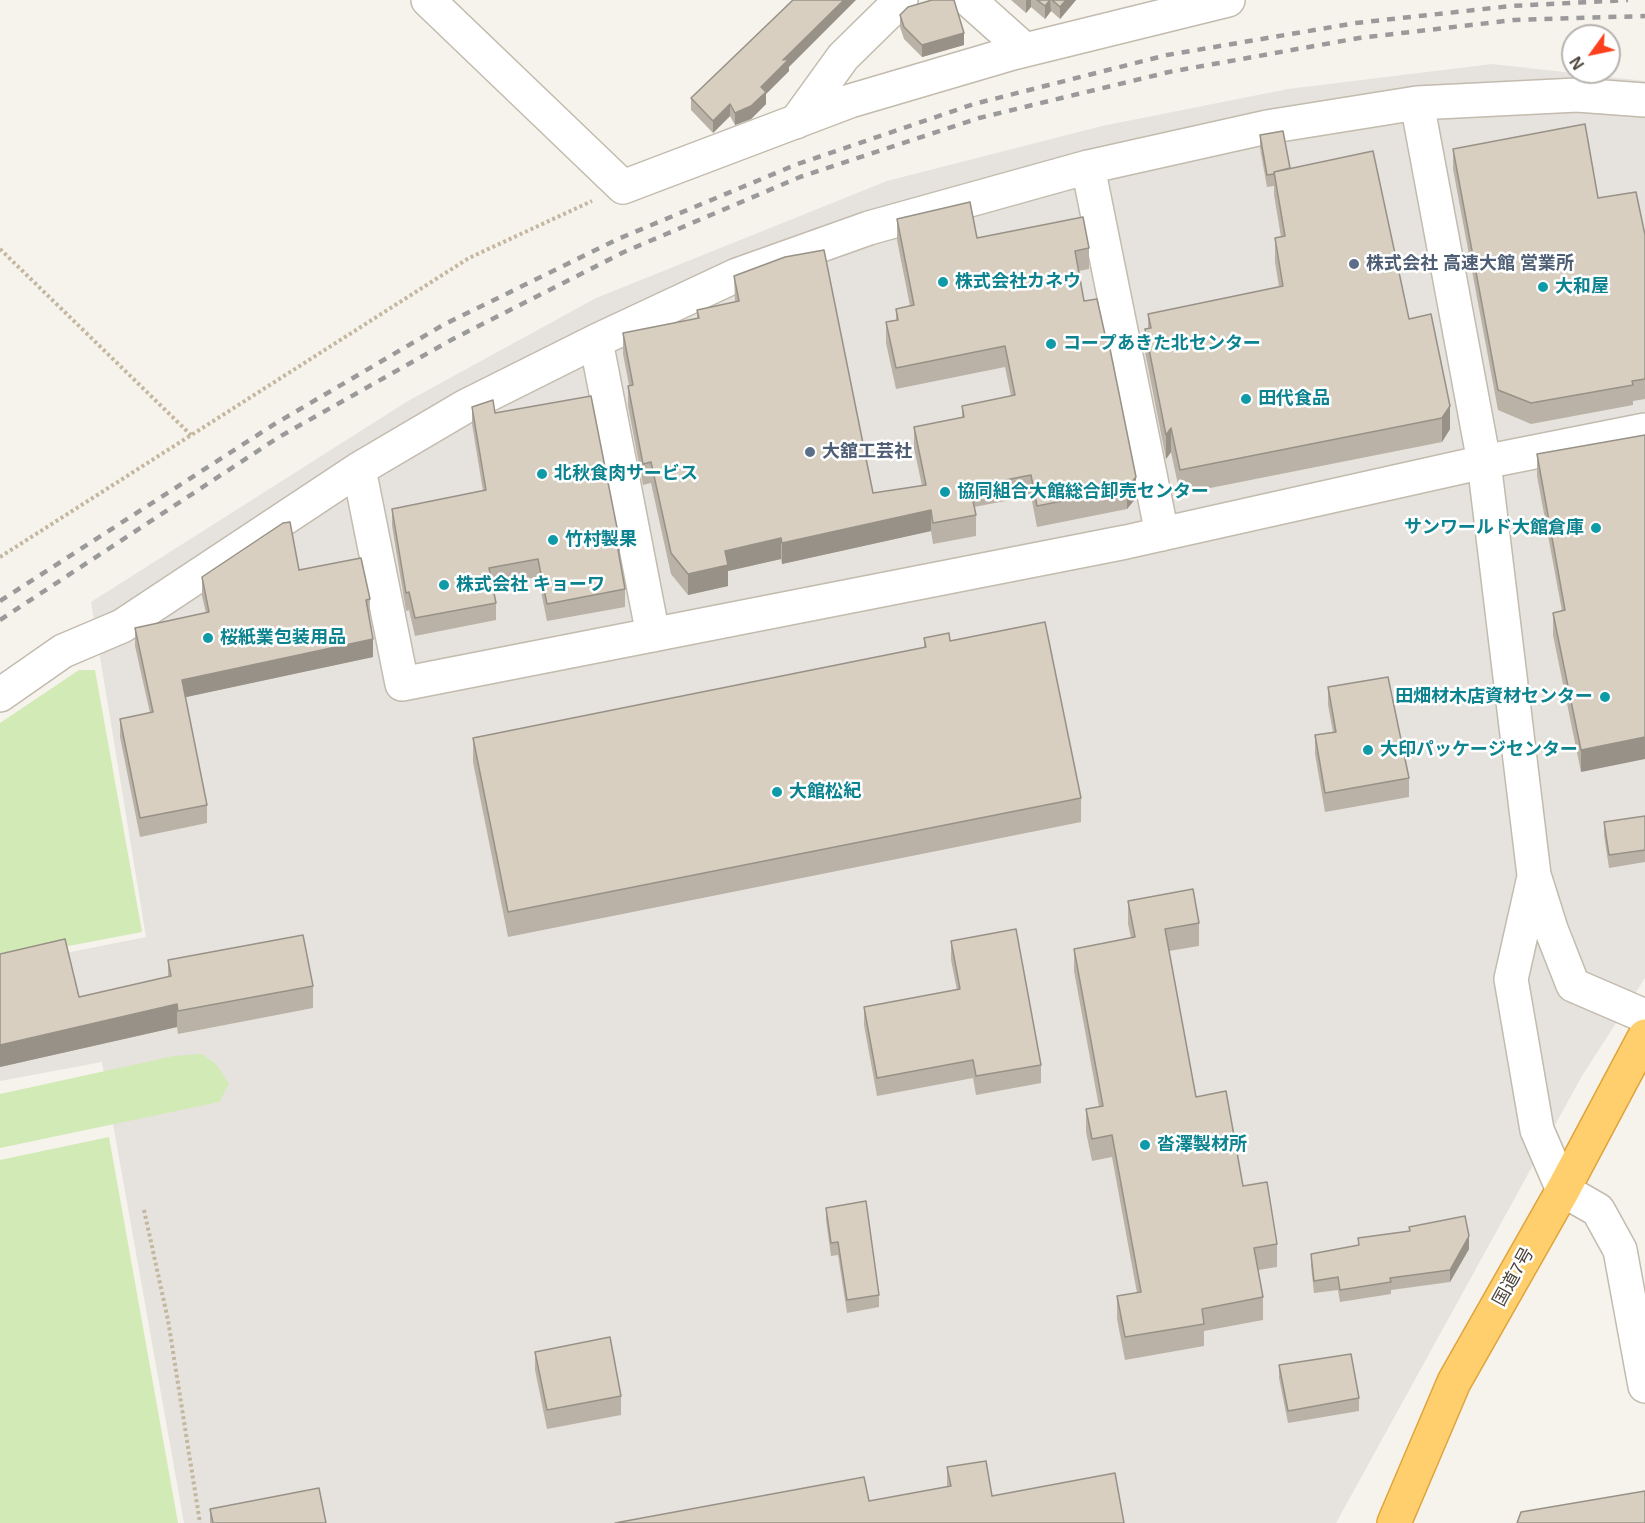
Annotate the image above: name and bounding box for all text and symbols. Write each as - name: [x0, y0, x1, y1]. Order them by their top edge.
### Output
- north arrow: [1561, 24, 1621, 84]
- text: N: [1567, 54, 1587, 72]
- place label: 株式会社 高速大館 営業所: [1366, 253, 1574, 275]
- marker: 株式会社 高速大館 営業所: [1347, 257, 1361, 271]
- place label: 株式会社カネウ: [955, 271, 1081, 293]
- marker: 株式会社カネウ: [936, 275, 950, 289]
- place label: 大和屋: [1555, 276, 1609, 298]
- marker: 大和屋: [1536, 280, 1550, 294]
- place label: コープあきた北センター: [1063, 333, 1261, 355]
- marker: コープあきた北センター: [1044, 337, 1058, 351]
- place label: 田代食品: [1258, 388, 1330, 410]
- marker: 田代食品: [1239, 392, 1253, 406]
- place label: 大舘工芸社: [822, 441, 912, 463]
- marker: 大舘工芸社: [803, 445, 817, 459]
- place label: 北秋食肉サービス: [554, 463, 698, 485]
- marker: 北秋食肉サービス: [535, 467, 549, 481]
- place label: 協同組合大館総合卸売センター: [957, 481, 1209, 503]
- marker: 協同組合大館総合卸売センター: [938, 485, 952, 499]
- place label: サンワールド大館倉庫: [1404, 517, 1584, 539]
- marker: サンワールド大館倉庫: [1589, 521, 1603, 535]
- place label: 竹村製果: [565, 529, 637, 551]
- marker: 竹村製果: [546, 533, 560, 547]
- place label: 株式会社 キョーワ: [456, 574, 605, 596]
- marker: 株式会社 キョーワ: [437, 578, 451, 592]
- place label: 桜紙業包装用品: [220, 627, 346, 649]
- marker: 桜紙業包装用品: [201, 631, 215, 645]
- place label: 田畑材木店資材センター: [1395, 686, 1593, 708]
- marker: 田畑材木店資材センター: [1598, 690, 1612, 704]
- place label: 大印パッケージセンター: [1380, 739, 1578, 761]
- marker: 大印パッケージセンター: [1361, 743, 1375, 757]
- place label: 大館松紀: [789, 781, 861, 803]
- marker: 大館松紀: [770, 785, 784, 799]
- place label: 沓澤製材所: [1157, 1134, 1247, 1156]
- marker: 沓澤製材所: [1138, 1138, 1152, 1152]
- street label: 国道7号: [1489, 1244, 1539, 1310]

